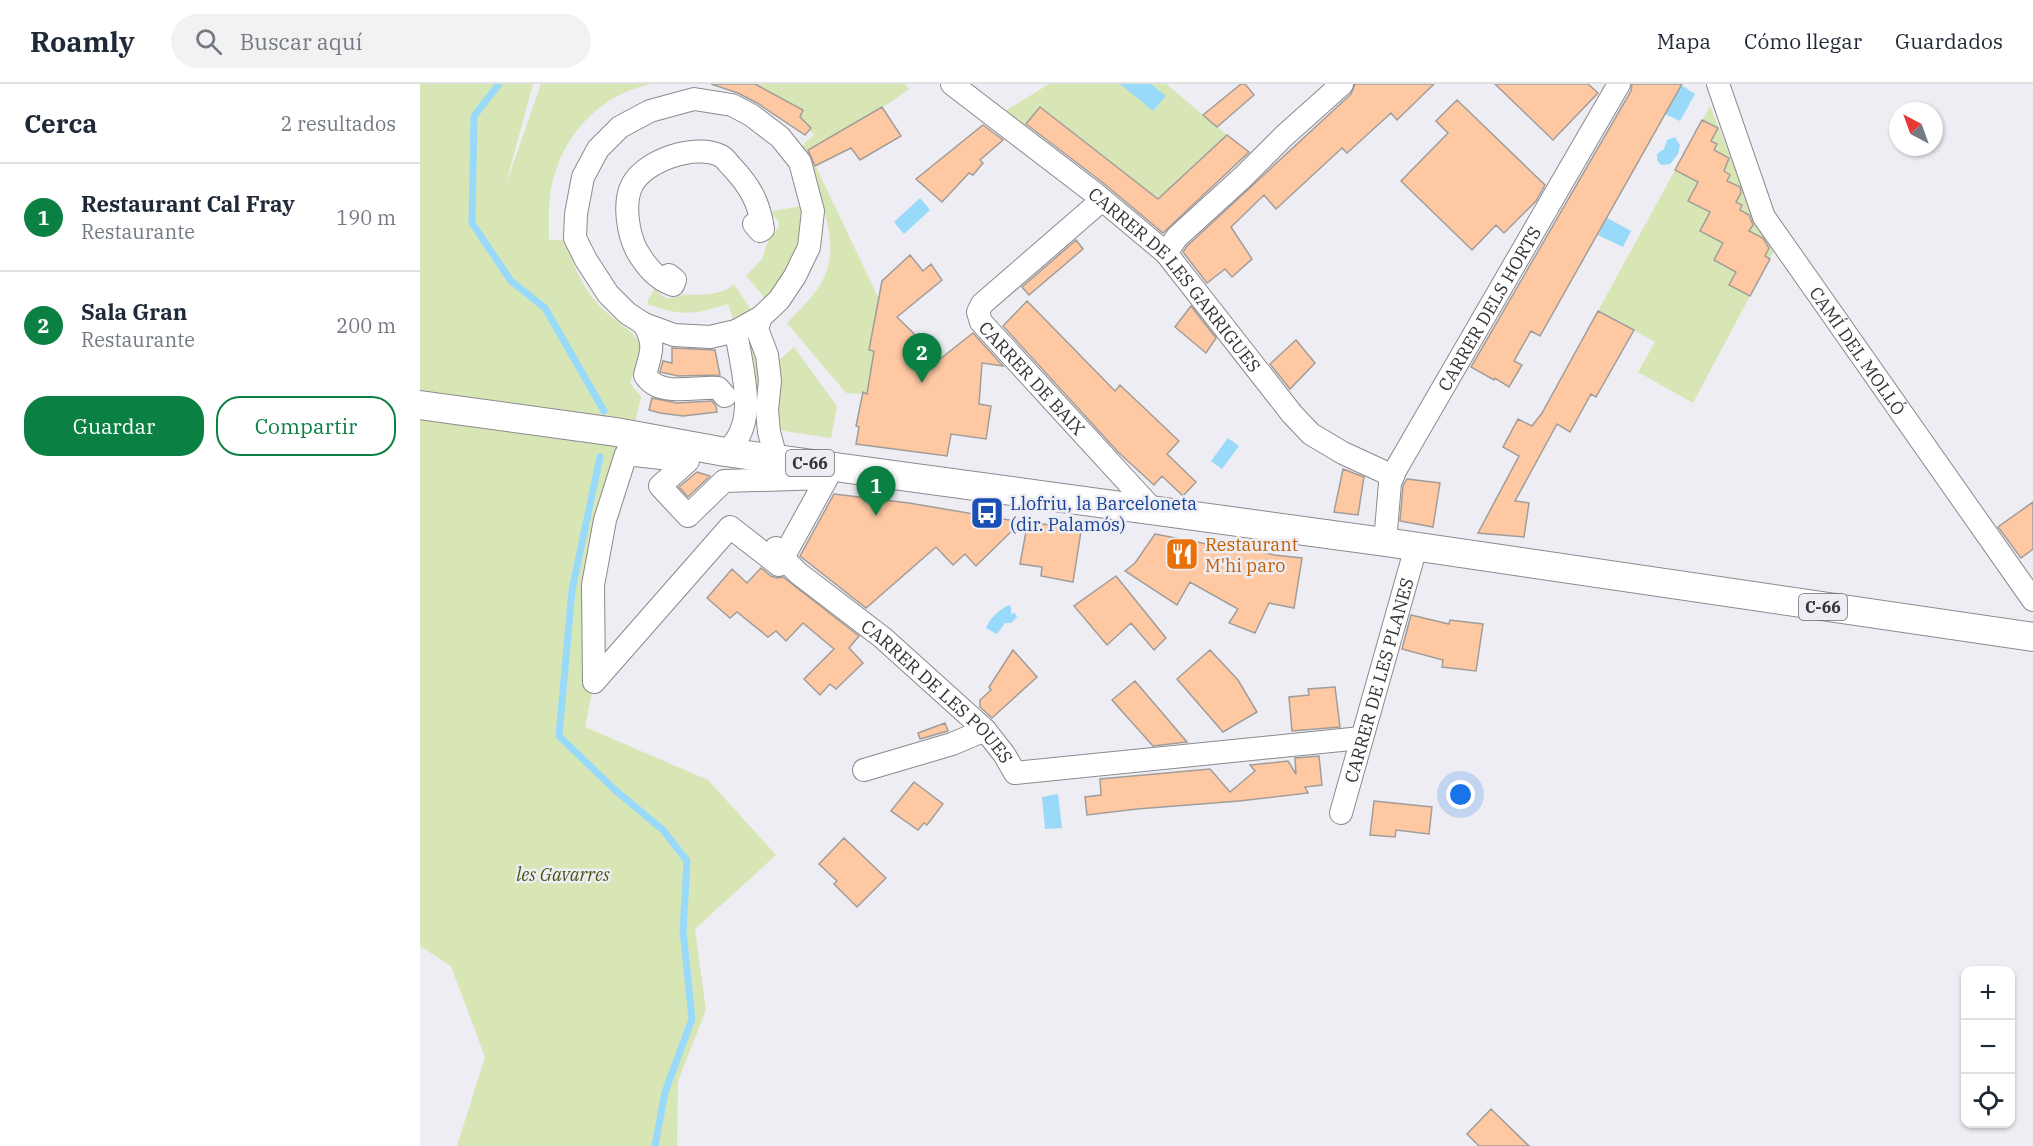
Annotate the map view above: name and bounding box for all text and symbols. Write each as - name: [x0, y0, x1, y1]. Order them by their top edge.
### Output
- search box: [171, 14, 591, 68]
- text: Roamly: [30, 23, 135, 60]
- icon: search: [192, 25, 225, 58]
- text: Buscar aquí: [240, 27, 363, 56]
- text: Mapa: [1657, 27, 1711, 55]
- text: Cómo llegar: [1744, 27, 1862, 55]
- text: Guardados: [1895, 27, 2003, 55]
- north arrow: [1889, 102, 1943, 156]
- text: Cerca: [24, 106, 97, 140]
- text: 2 resultados: [280, 110, 396, 137]
- street label: CARRER DE LES GARRIGUES: [1084, 182, 1266, 377]
- text: Restaurant Cal Fray: [81, 189, 295, 218]
- text: 1: [38, 204, 50, 231]
- text: 190 m: [336, 204, 396, 231]
- text: Restaurante: [81, 218, 195, 245]
- street label: CARRER DELS HORTS: [1432, 222, 1546, 395]
- street label: CAMÍ DEL MOLLÓ: [1805, 282, 1911, 419]
- text: Sala Gran: [81, 297, 187, 326]
- text: 2: [38, 312, 50, 339]
- text: 200 m: [336, 312, 396, 339]
- street label: CARRER DE BAIX: [974, 316, 1090, 440]
- text: Restaurante: [81, 326, 195, 353]
- pin: 2: [902, 334, 942, 383]
- button: Guardar: [24, 396, 204, 456]
- button: Compartir: [216, 396, 396, 456]
- road number: C-66: [786, 450, 834, 476]
- pin: 1: [856, 466, 896, 516]
- place label: Llofriu, la Barceloneta (dir. Palamós): [1010, 492, 1197, 536]
- bus stop icon: Llofriu, la Barceloneta (dir. Palamós): [969, 495, 1005, 531]
- place label: Restaurant M'hi paro: [1205, 533, 1298, 577]
- restaurant icon: Restaurant M'hi paro: [1164, 536, 1200, 572]
- street label: CARRER DE LES PLANES: [1339, 575, 1418, 785]
- road number: C-66: [1799, 594, 1847, 620]
- street label: CARRER DE LES POUES: [857, 614, 1018, 767]
- your location: [1446, 780, 1475, 809]
- park label: les Gavarres: [516, 863, 610, 886]
- map controls: [1961, 966, 2015, 1128]
- button: +: [1961, 966, 2015, 1020]
- button: −: [1961, 1020, 2015, 1074]
- button: locate: [1961, 1074, 2015, 1128]

